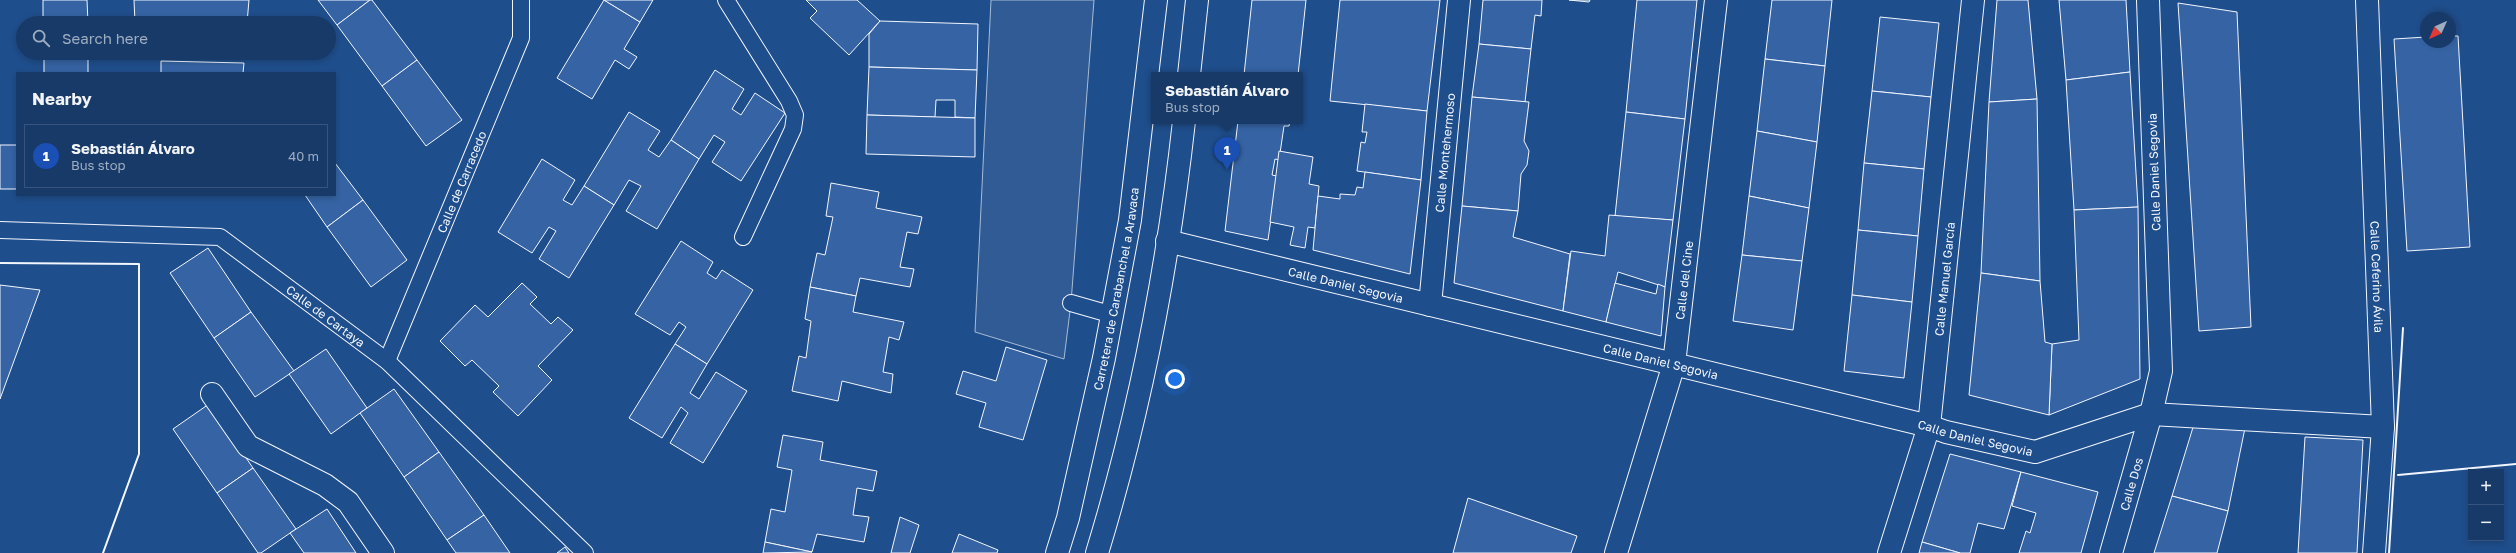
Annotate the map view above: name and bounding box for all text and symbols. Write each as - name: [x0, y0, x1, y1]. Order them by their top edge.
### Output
- north arrow: [2420, 12, 2456, 48]
- search box: [16, 16, 336, 60]
- icon: search: [30, 27, 52, 49]
- text: Search here: [62, 29, 148, 47]
- popup: [1151, 72, 1303, 124]
- text: Sebastián Álvaro: [1165, 81, 1289, 99]
- text: Nearby: [32, 88, 92, 109]
- street label: Calle Montehermoso: [1431, 92, 1458, 213]
- text: Bus stop: [1165, 99, 1220, 115]
- street label: Calle Daniel Segovia: [2144, 113, 2164, 231]
- street label: Calle de Carracedo: [434, 129, 489, 235]
- pin: 1: [1214, 137, 1240, 170]
- text: Sebastián Álvaro: [71, 139, 195, 157]
- text: 1: [43, 148, 49, 164]
- text: 40 m: [288, 148, 319, 164]
- text: Bus stop: [71, 157, 126, 173]
- street label: Carretera de Carabanchel a Aravaca: [1090, 187, 1141, 391]
- street label: Calle Ceferino Ávila: [2368, 220, 2387, 333]
- street label: Calle Manuel García: [1931, 221, 1958, 337]
- street label: Calle del Cine: [1672, 240, 1696, 321]
- street label: Calle Daniel Segovia: [1287, 263, 1405, 306]
- street label: Calle de Cartaya: [284, 282, 368, 350]
- street label: Calle Daniel Segovia: [1602, 340, 1720, 382]
- your location: [1165, 369, 1185, 389]
- street label: Calle Daniel Segovia: [1916, 416, 2034, 459]
- street label: Calle Dos: [2116, 456, 2146, 512]
- map controls: [2468, 469, 2504, 541]
- button: +: [2468, 469, 2504, 505]
- button: −: [2468, 505, 2504, 541]

